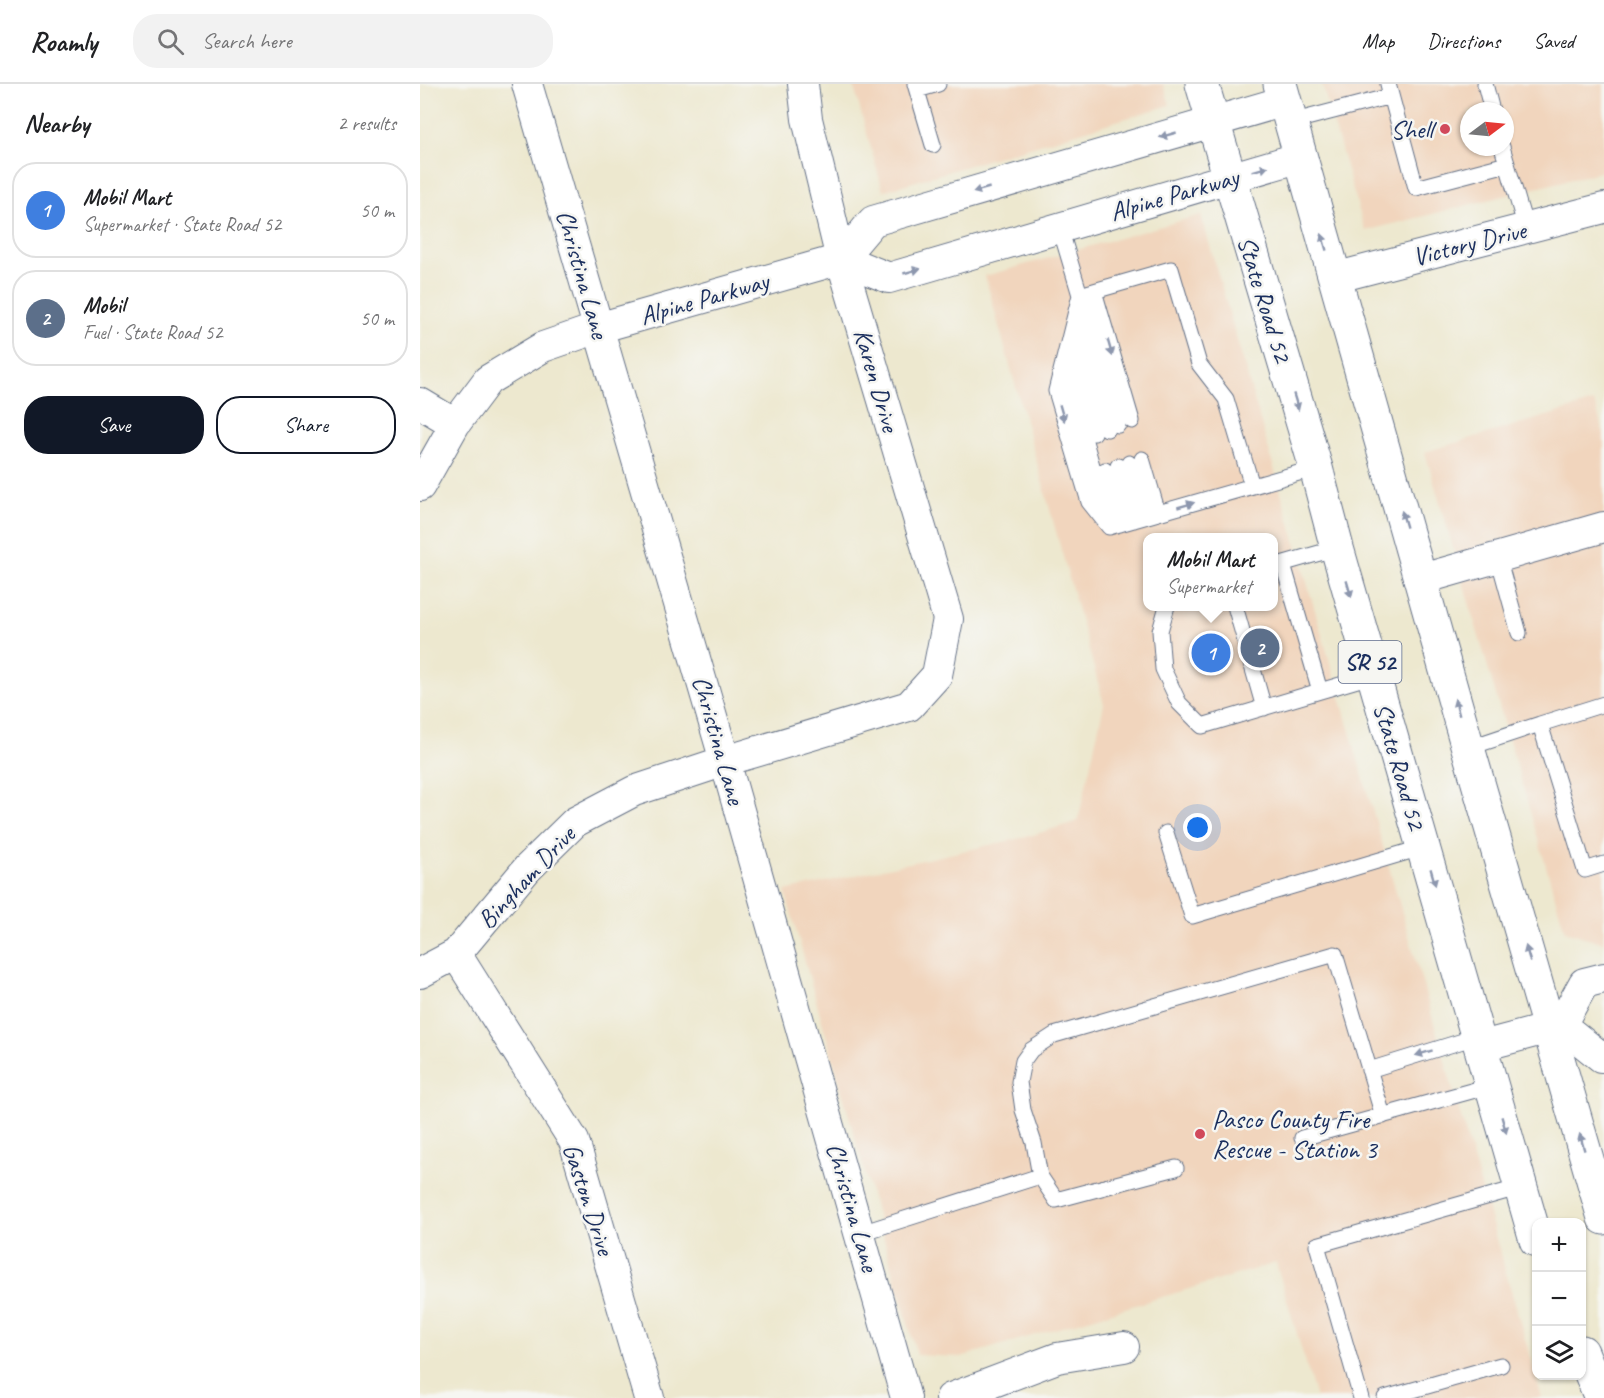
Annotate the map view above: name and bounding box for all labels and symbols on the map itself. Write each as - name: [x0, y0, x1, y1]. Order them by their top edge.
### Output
- north arrow: [1460, 102, 1514, 156]
- place label: Shell: [1391, 113, 1438, 146]
- marker: Shell: [1438, 122, 1452, 136]
- one-way arrow: [1159, 131, 1177, 140]
- street label: Alpine Parkway: [1106, 160, 1244, 229]
- one-way arrow: [1251, 164, 1269, 173]
- one-way arrow: [972, 185, 990, 195]
- street label: Christina Lane: [548, 206, 617, 344]
- street label: Victory Drive: [1409, 213, 1532, 273]
- street label: State Road 52: [1230, 232, 1300, 368]
- one-way arrow: [1319, 233, 1329, 251]
- street label: Alpine Parkway: [636, 264, 774, 333]
- one-way arrow: [903, 266, 921, 275]
- street label: Karen Drive: [846, 325, 908, 438]
- one-way arrow: [1106, 339, 1115, 357]
- one-way arrow: [1292, 393, 1301, 411]
- one-way arrow: [1058, 404, 1067, 422]
- one-way arrow: [1177, 500, 1195, 509]
- one-way arrow: [1399, 510, 1408, 528]
- one-way arrow: [1345, 581, 1354, 599]
- pin: 2: [1240, 626, 1280, 670]
- pin: 1: [1192, 630, 1230, 676]
- road number: SR 52: [1338, 641, 1402, 683]
- street label: Christina Lane: [684, 672, 753, 810]
- one-way arrow: [1451, 698, 1461, 716]
- street label: State Road 52: [1366, 699, 1434, 835]
- your location: [1183, 813, 1212, 842]
- street label: Bingham Drive: [470, 817, 584, 936]
- one-way arrow: [1429, 869, 1438, 887]
- one-way arrow: [1523, 945, 1532, 963]
- one-way arrow: [1415, 1049, 1433, 1058]
- place label: Pasco County Fire Rescue - Station 3: [1212, 1103, 1379, 1166]
- one-way arrow: [1500, 1117, 1509, 1135]
- marker: Pasco County Fire Rescue - Station 3: [1193, 1127, 1207, 1141]
- one-way arrow: [1577, 1133, 1586, 1151]
- street label: Gaston Drive: [555, 1139, 623, 1261]
- street label: Christina Lane: [818, 1139, 887, 1277]

